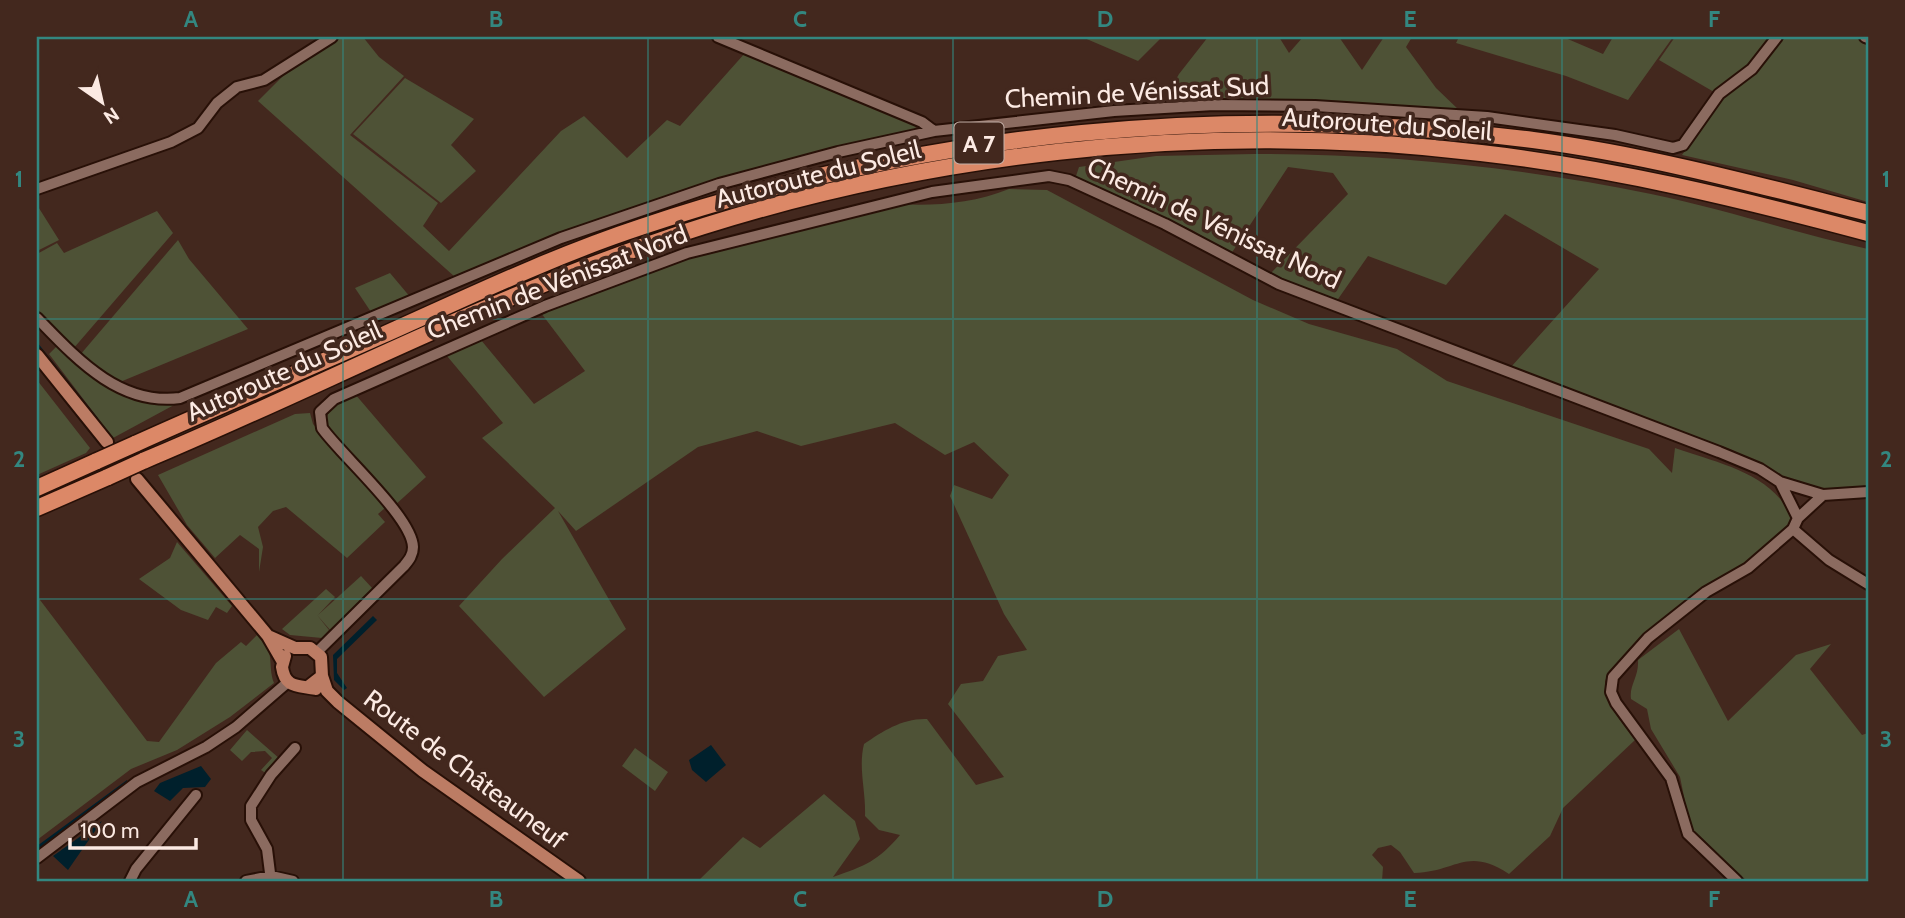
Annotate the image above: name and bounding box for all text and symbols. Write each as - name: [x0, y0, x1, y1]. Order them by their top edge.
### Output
- text: A: [184, 5, 199, 33]
- text: B: [489, 5, 503, 33]
- text: C: [793, 5, 807, 33]
- text: D: [1097, 5, 1113, 33]
- text: E: [1403, 5, 1417, 33]
- text: F: [1708, 5, 1720, 33]
- north arrow: [66, 66, 136, 136]
- street label: Chemin de Vénissat Sud: [1004, 69, 1270, 115]
- street label: Autoroute du Soleil: [1281, 101, 1493, 147]
- text: N: [99, 102, 123, 129]
- road number: A 7: [954, 122, 1004, 163]
- street label: Autoroute du Soleil: [712, 133, 924, 215]
- street label: Chemin de Vénissat Nord: [1082, 150, 1346, 296]
- text: 1: [15, 165, 23, 193]
- text: 1: [1882, 165, 1890, 193]
- street label: Chemin de Vénissat Nord: [422, 218, 692, 346]
- street label: Autoroute du Soleil: [181, 314, 387, 428]
- text: 2: [13, 445, 25, 473]
- text: 2: [1880, 445, 1892, 473]
- street label: Route de Châteauneuf: [358, 682, 573, 856]
- text: 3: [13, 725, 25, 753]
- text: 3: [1880, 725, 1892, 753]
- scale bar: [70, 806, 196, 850]
- text: 100 m: [80, 818, 139, 843]
- text: A: [184, 885, 199, 913]
- text: B: [489, 885, 503, 913]
- text: C: [793, 885, 807, 913]
- text: D: [1097, 885, 1113, 913]
- text: E: [1403, 885, 1417, 913]
- text: F: [1708, 885, 1720, 913]

